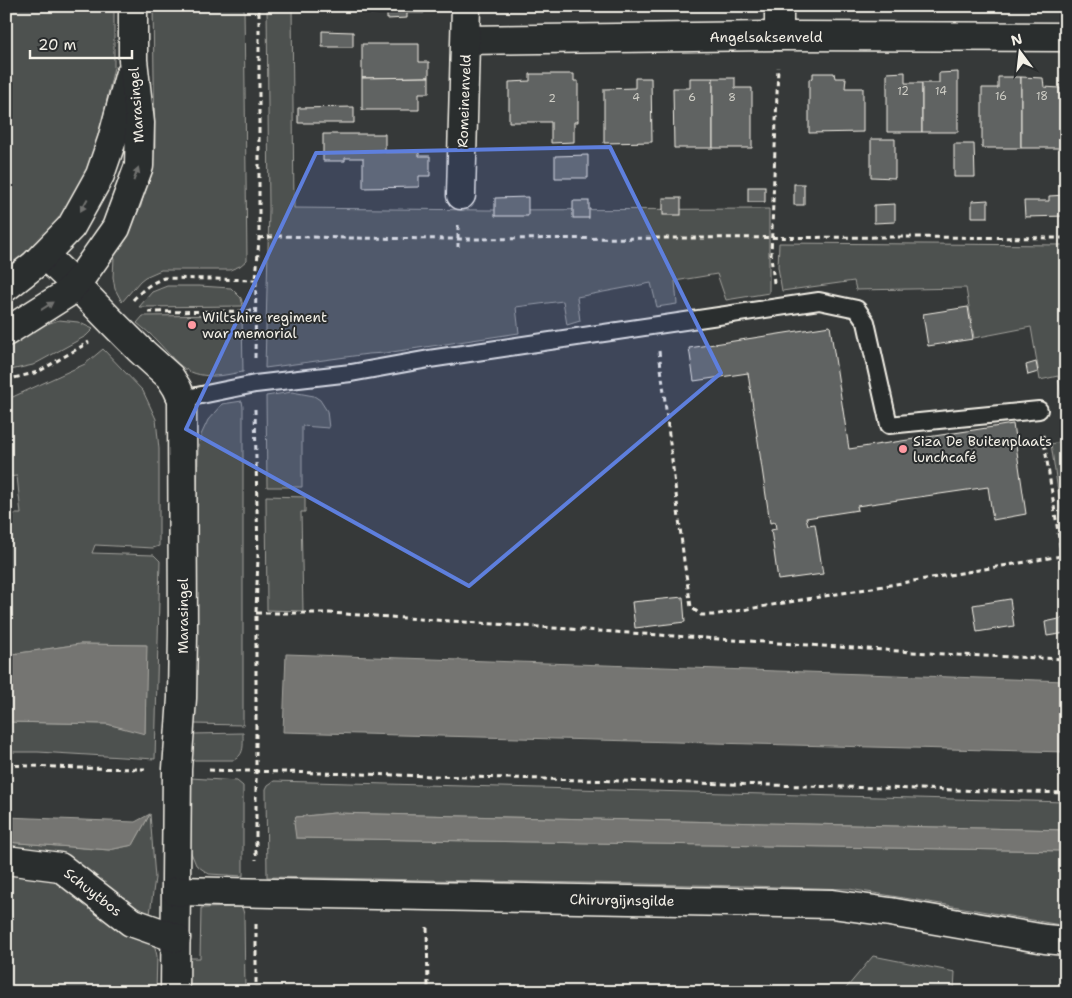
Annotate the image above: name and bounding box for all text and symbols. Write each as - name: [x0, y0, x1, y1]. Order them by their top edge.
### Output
- scale bar: [30, 28, 132, 60]
- street label: Angelsaksenveld: [709, 28, 823, 46]
- north arrow: [994, 28, 1044, 78]
- text: N: [1009, 29, 1024, 50]
- text: 20 m: [38, 35, 77, 55]
- street label: Romeinenveld: [453, 54, 475, 148]
- street label: Marasingel: [124, 66, 148, 143]
- house number: 12: [897, 84, 909, 99]
- house number: 14: [935, 84, 947, 99]
- house number: 16: [995, 89, 1007, 104]
- house number: 18: [1036, 89, 1048, 104]
- house number: 4: [632, 90, 640, 105]
- house number: 6: [688, 90, 696, 105]
- house number: 8: [728, 90, 736, 105]
- house number: 2: [548, 91, 556, 106]
- one-way arrow: [132, 166, 140, 181]
- one-way arrow: [79, 198, 88, 211]
- one-way arrow: [41, 301, 54, 311]
- place label: Wiltshire regiment war memorial: [202, 308, 327, 342]
- marker: Wiltshire regiment war memorial: [186, 319, 198, 331]
- place label: Siza De Buitenplaats lunchcafé: [913, 432, 1052, 466]
- marker: Siza De Buitenplaats lunchcafé: [897, 443, 909, 455]
- street label: Marasingel: [174, 577, 192, 654]
- street label: Schuytbos: [61, 864, 126, 920]
- street label: Chirurgijnsgilde: [569, 890, 675, 910]

